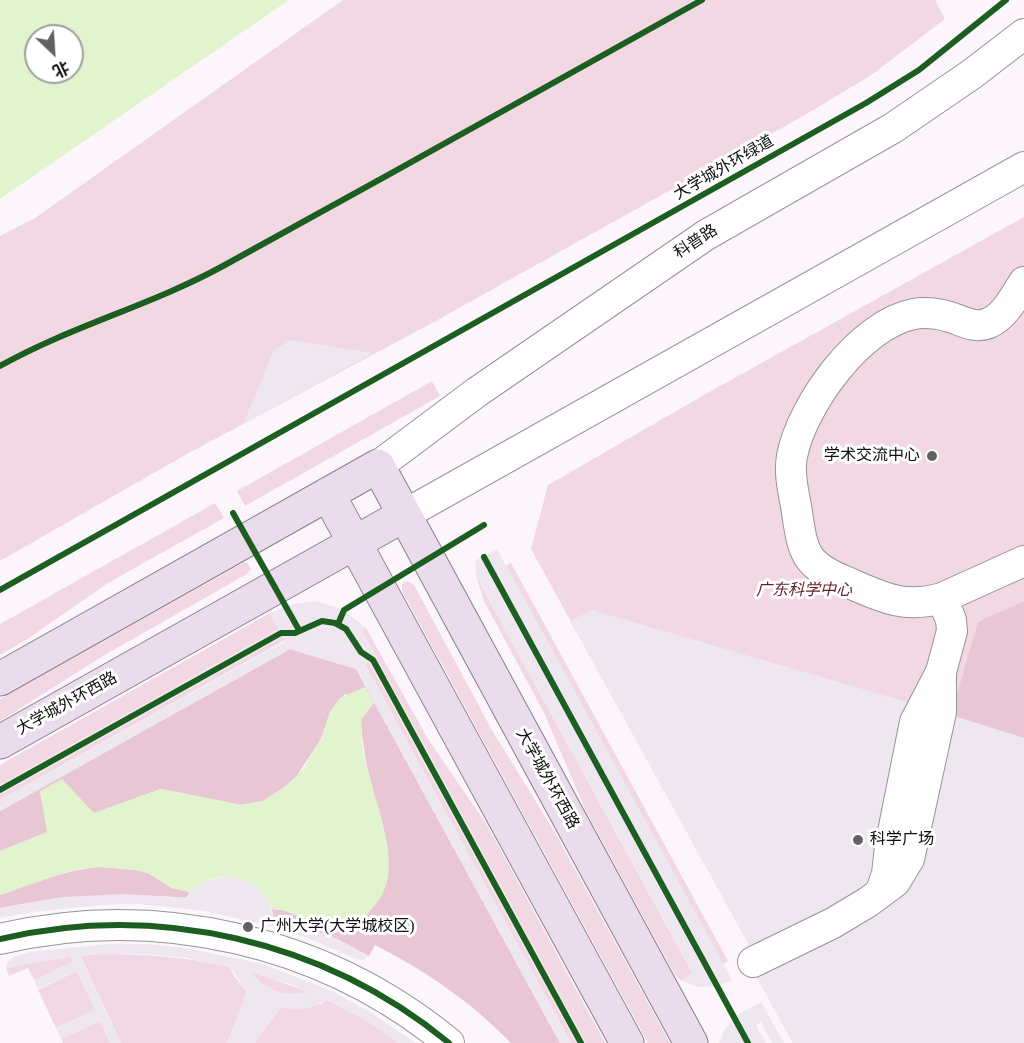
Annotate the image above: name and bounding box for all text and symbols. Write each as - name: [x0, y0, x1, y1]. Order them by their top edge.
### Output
- north arrow: [24, 24, 84, 84]
- text: 北: [50, 58, 72, 80]
- street label: 大学城外环绿道: [671, 132, 777, 204]
- street label: 科普路: [671, 221, 721, 263]
- place label: 学术交流中心: [824, 446, 920, 466]
- marker: 学术交流中心: [925, 449, 939, 463]
- park label: 广东科学中心: [756, 581, 852, 601]
- street label: 大学城外环西路: [13, 668, 121, 740]
- street label: 大学城外环西路: [511, 725, 583, 833]
- place label: 科学广场: [870, 830, 934, 850]
- marker: 科学广场: [851, 833, 865, 847]
- place label: 广州大学(大学城校区): [260, 917, 415, 937]
- marker: 广州大学(大学城校区): [241, 920, 255, 934]

